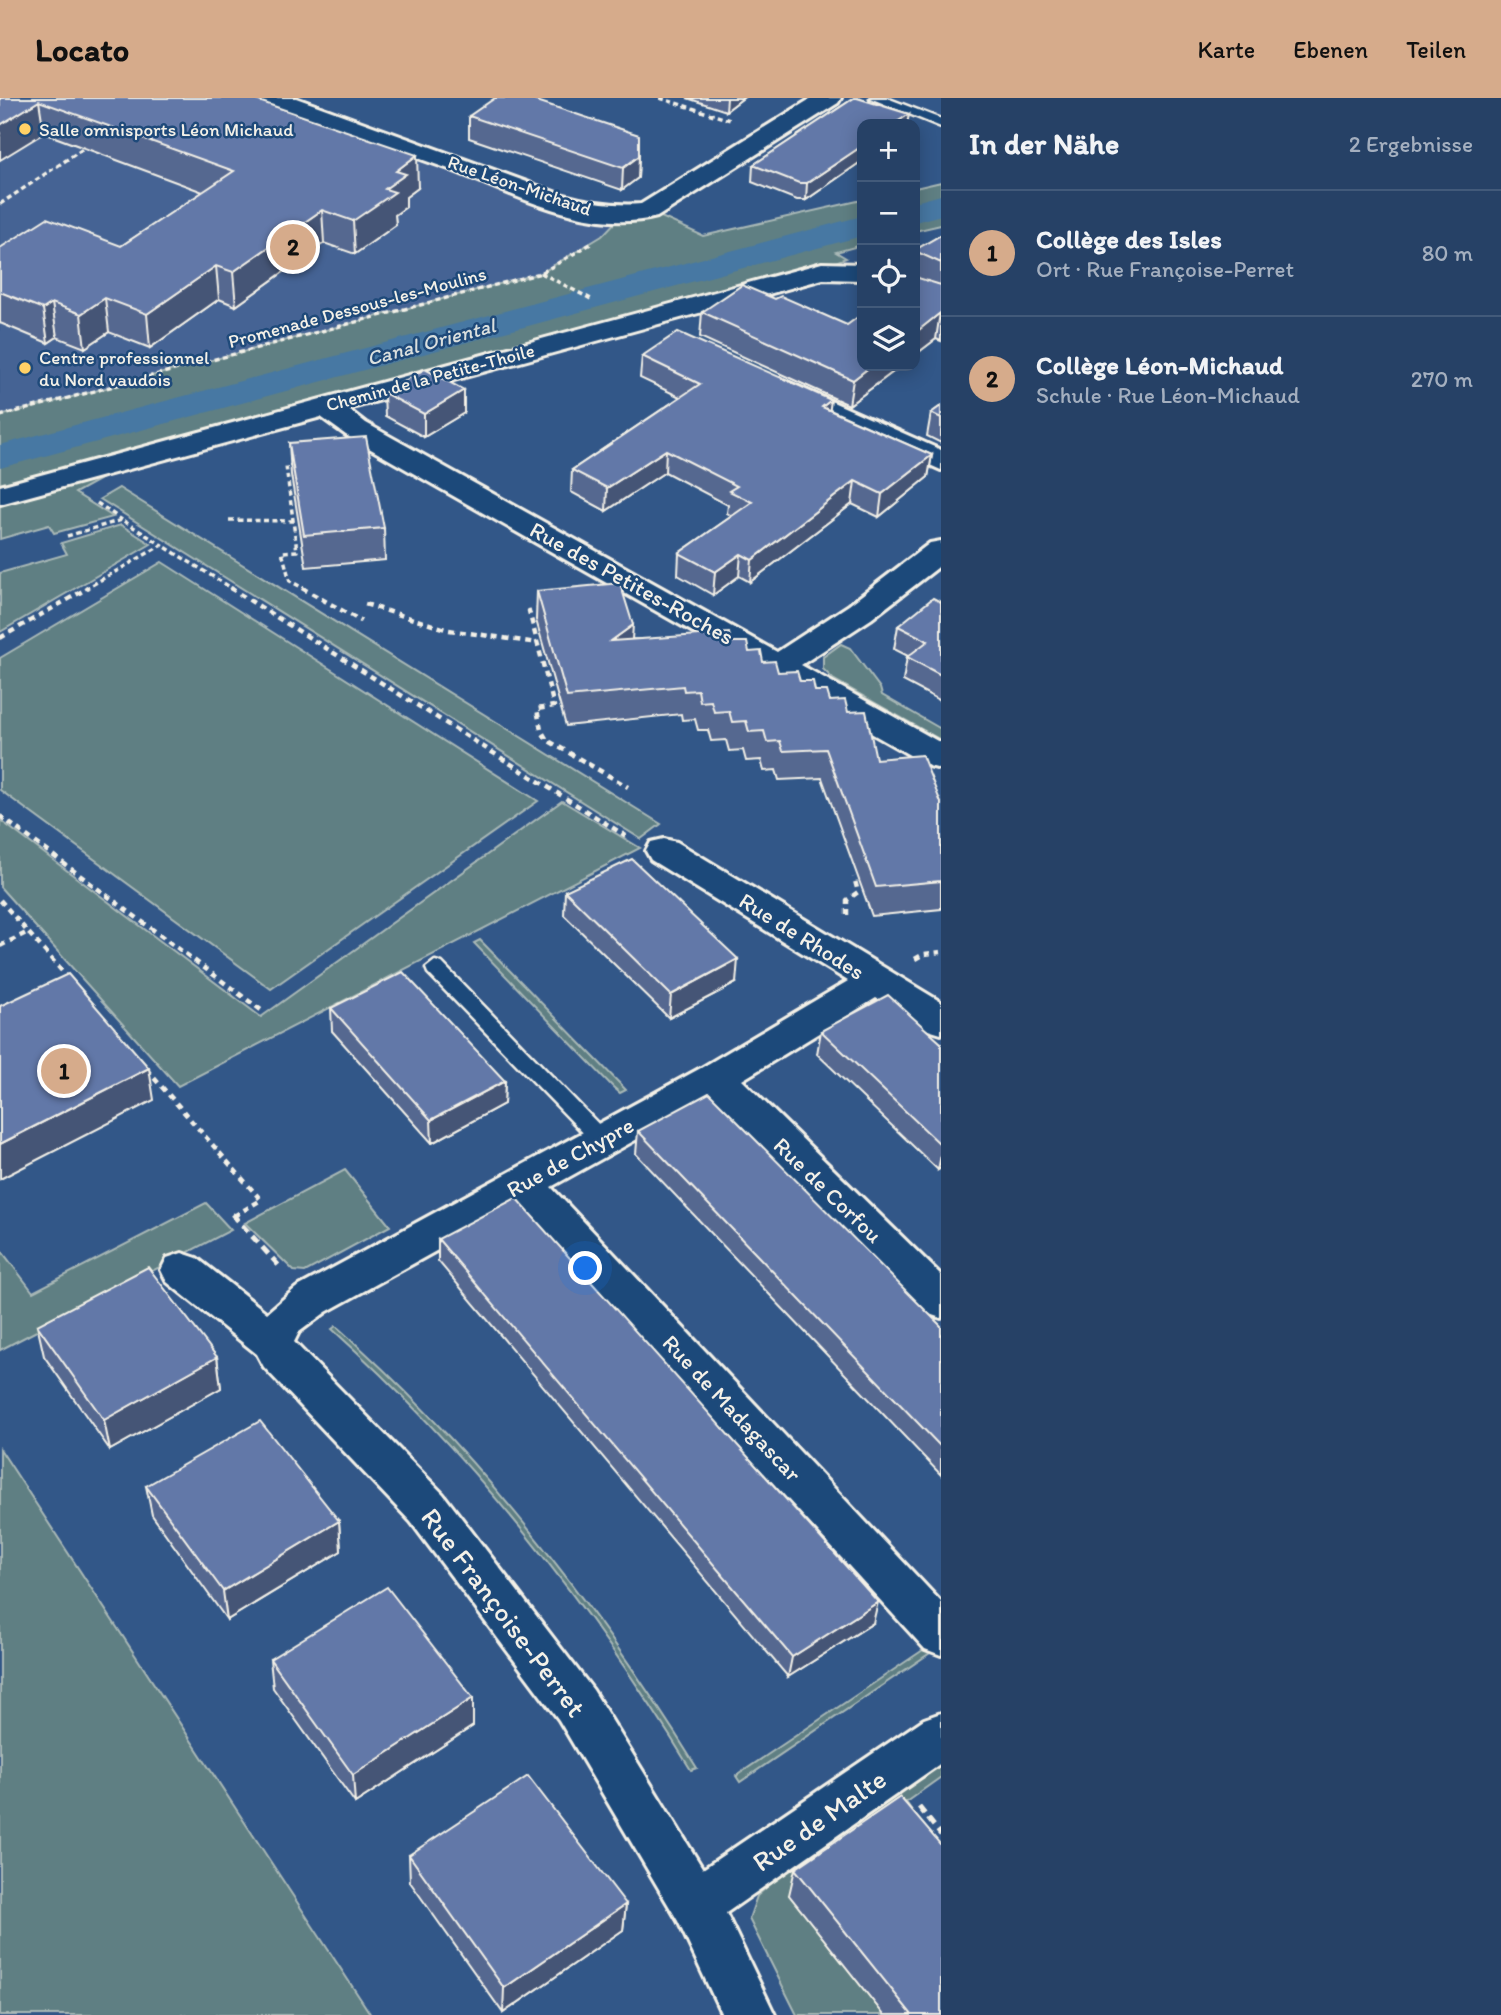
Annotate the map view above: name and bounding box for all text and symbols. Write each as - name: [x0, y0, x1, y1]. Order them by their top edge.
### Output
- text: Locato: [35, 30, 129, 69]
- text: Karte: [1197, 35, 1255, 64]
- text: Ebenen: [1293, 35, 1368, 64]
- text: Teilen: [1406, 35, 1466, 64]
- place label: Salle omnisports Léon Michaud: [39, 118, 294, 141]
- map controls: [857, 119, 920, 371]
- button: +: [857, 119, 920, 182]
- marker: Salle omnisports Léon Michaud: [17, 121, 33, 137]
- text: In der Nähe: [969, 125, 1119, 162]
- text: 2 Ergebnisse: [1349, 130, 1473, 158]
- street label: Rue Léon-Michaud: [445, 150, 595, 221]
- button: −: [857, 182, 920, 245]
- pin: 2: [270, 221, 316, 273]
- text: Collège des Isles: [1036, 223, 1222, 255]
- text: 1: [987, 239, 997, 267]
- text: 80 m: [1422, 239, 1473, 267]
- button: locate: [857, 245, 920, 308]
- text: Ort · Rue Françoise-Perret: [1036, 255, 1294, 283]
- street label: Promenade Dessous-les-Moulins: [226, 262, 489, 353]
- button: layers: [857, 308, 920, 371]
- water label: Canal Oriental: [364, 312, 500, 371]
- street label: Chemin de la Petite-Thoile: [323, 339, 537, 416]
- place label: Centre professionnel du Nord vaudois: [39, 346, 210, 391]
- text: Collège Léon-Michaud: [1036, 349, 1283, 381]
- marker: Centre professionnel du Nord vaudois: [17, 360, 33, 376]
- text: 2: [986, 365, 998, 393]
- text: 270 m: [1411, 365, 1473, 393]
- text: Schule · Rue Léon-Michaud: [1036, 381, 1300, 409]
- street label: Rue des Petites-Roches: [525, 515, 739, 651]
- street label: Rue de Rhodes: [734, 886, 870, 986]
- pin: 1: [41, 1045, 87, 1097]
- street label: Rue de Chypre: [502, 1111, 638, 1203]
- street label: Rue de Corfou: [768, 1131, 888, 1249]
- your location: [568, 1251, 602, 1285]
- street label: Rue de Madagascar: [657, 1329, 807, 1487]
- street label: Rue Françoise-Perret: [414, 1501, 594, 1723]
- street label: Rue de Malte: [746, 1761, 892, 1879]

